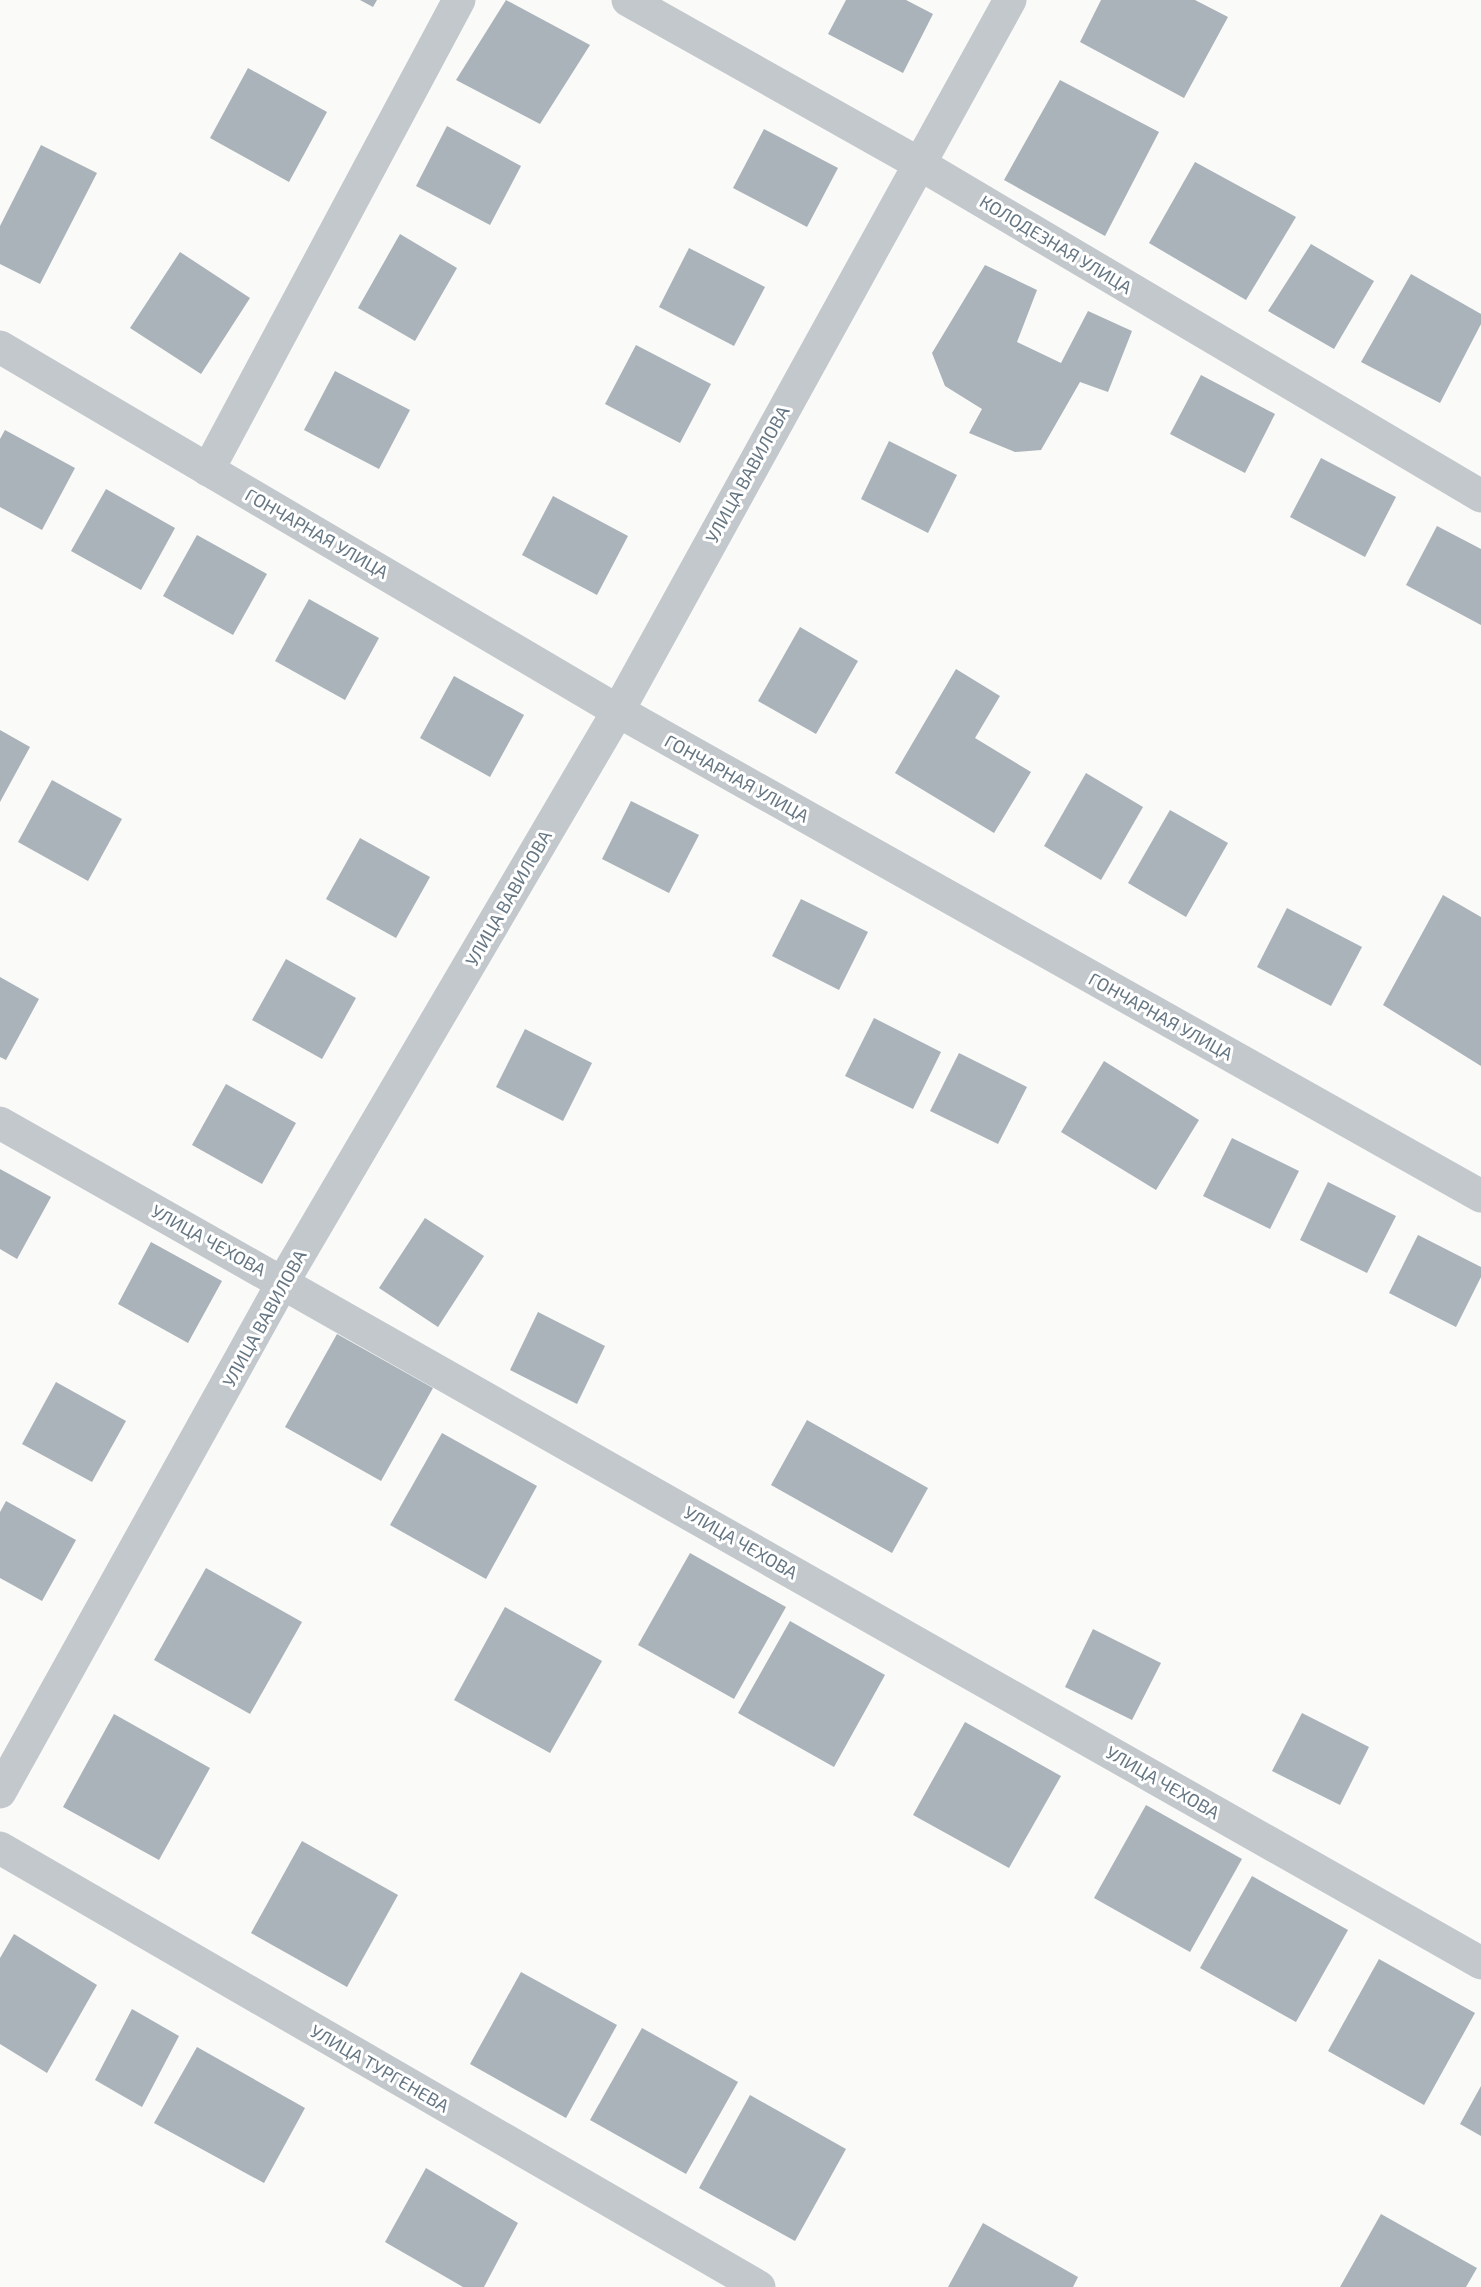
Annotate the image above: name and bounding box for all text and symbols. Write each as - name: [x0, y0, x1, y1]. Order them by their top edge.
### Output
- street label: КОЛОДЕЗНАЯ УЛИЦА: [976, 190, 1137, 299]
- street label: УЛИЦА ВАВИЛОВА: [700, 401, 794, 546]
- street label: ГОНЧАРНАЯ УЛИЦА: [242, 483, 393, 583]
- street label: ГОНЧАРНАЯ УЛИЦА: [661, 729, 814, 827]
- street label: УЛИЦА ВАВИЛОВА: [460, 825, 556, 970]
- street label: ГОНЧАРНАЯ УЛИЦА: [1085, 967, 1238, 1065]
- street label: УЛИЦА ЧЕХОВА: [148, 1199, 271, 1281]
- street label: УЛИЦА ВАВИЛОВА: [217, 1245, 311, 1390]
- street label: УЛИЦА ЧЕХОВА: [680, 1501, 802, 1584]
- street label: УЛИЦА ЧЕХОВА: [1102, 1741, 1224, 1824]
- street label: УЛИЦА ТУРГЕНЕВА: [307, 2019, 454, 2117]

